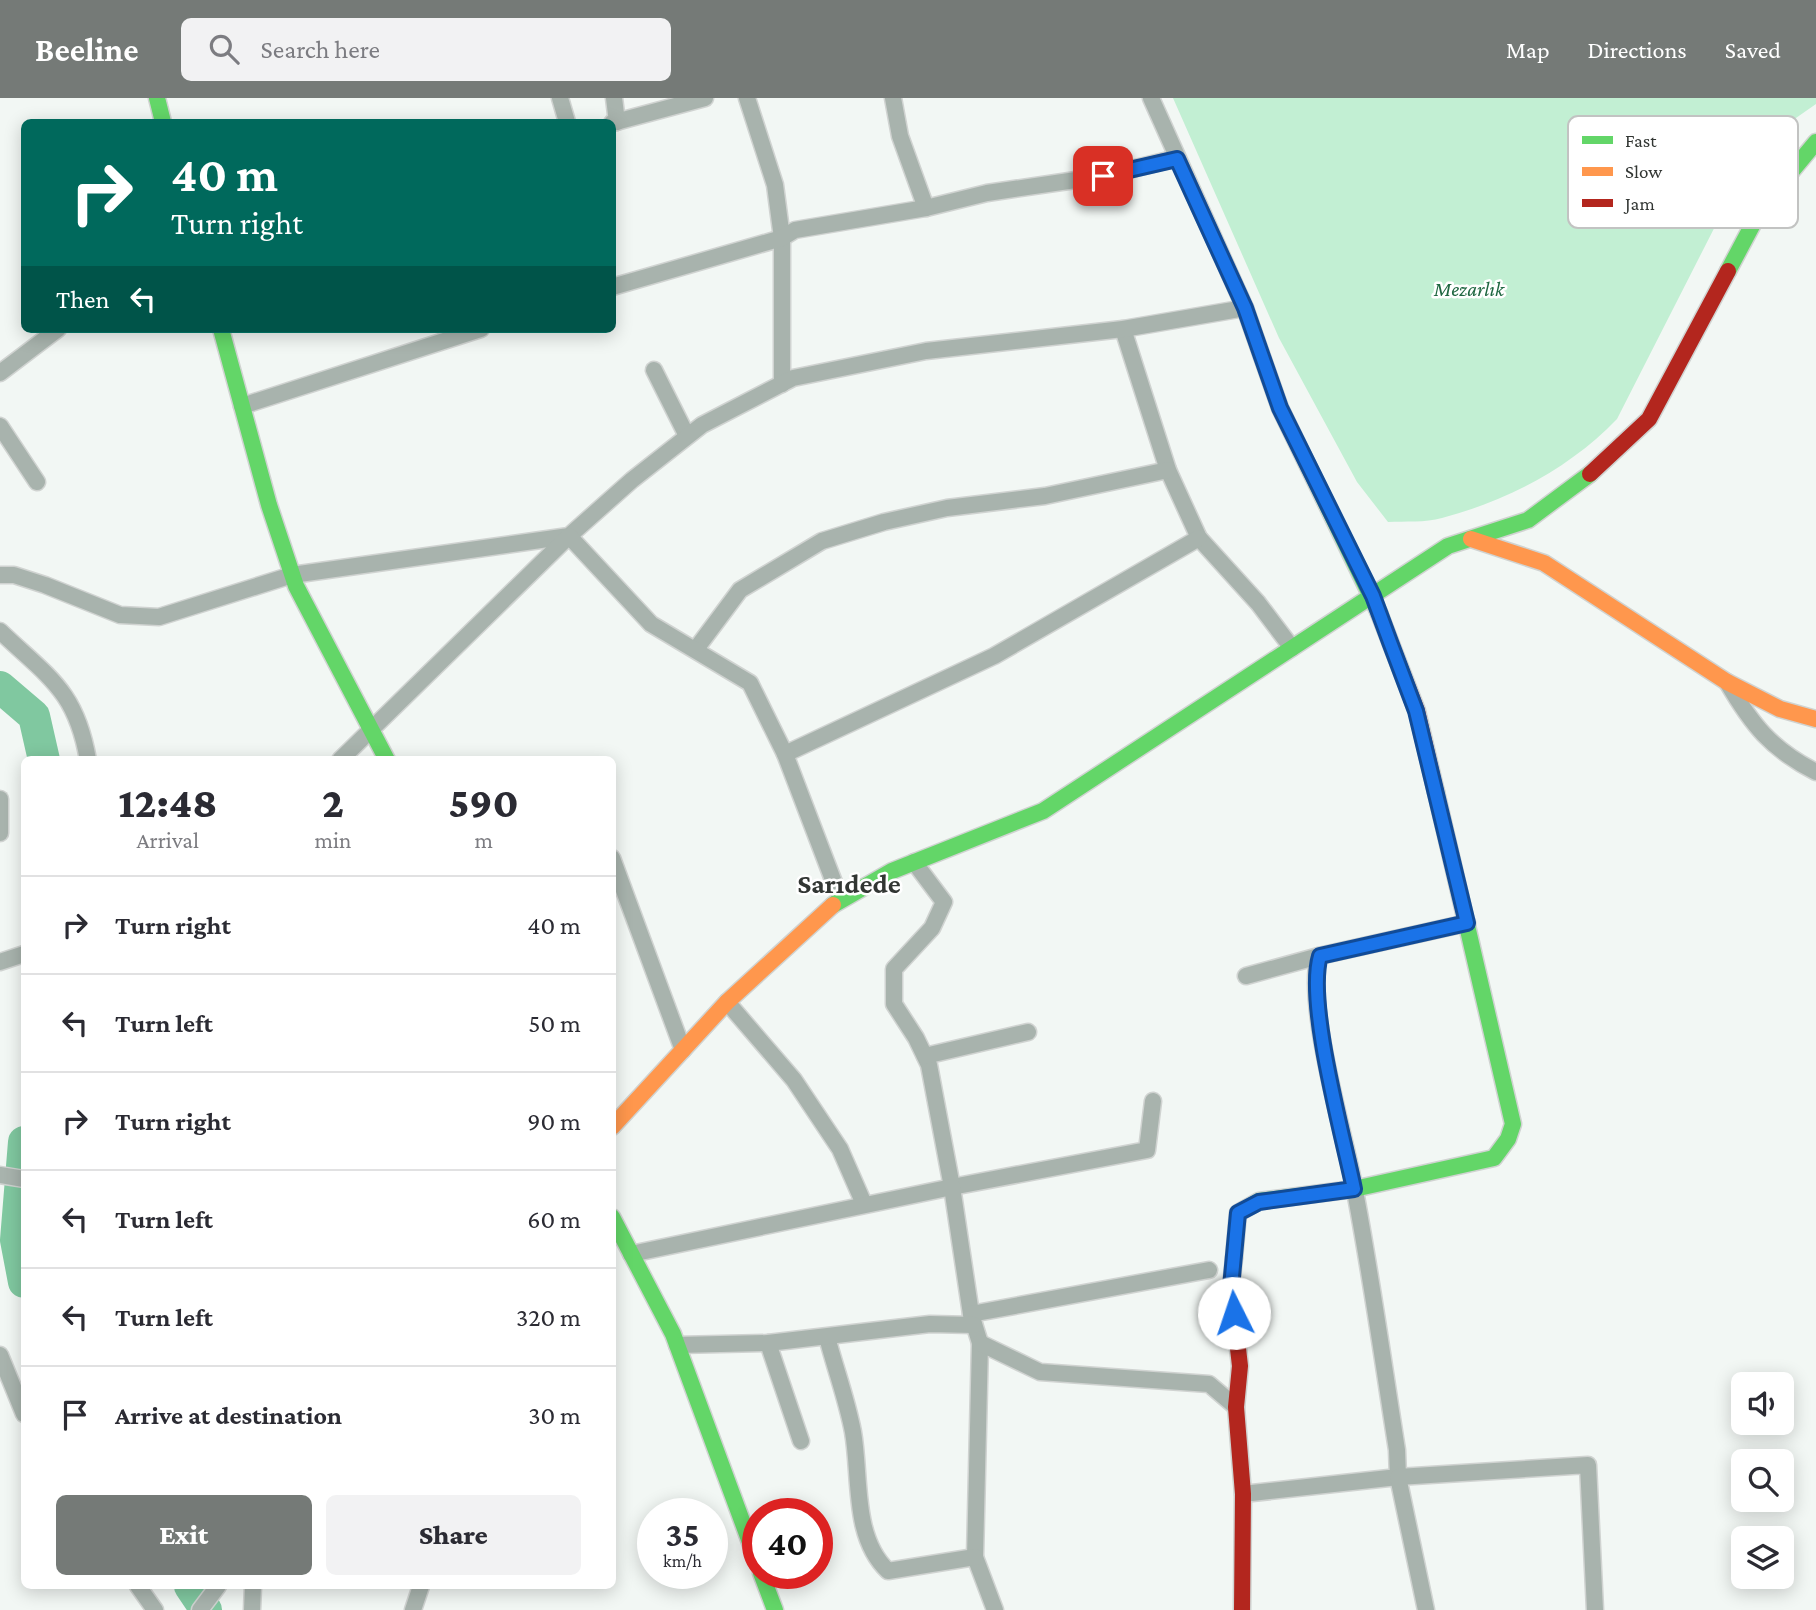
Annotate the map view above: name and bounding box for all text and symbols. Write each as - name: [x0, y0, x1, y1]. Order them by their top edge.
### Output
- search box: [181, 18, 671, 81]
- icon: search: [205, 30, 243, 68]
- text: Beeline: [35, 31, 139, 68]
- text: Search here: [261, 35, 380, 64]
- text: Map: [1506, 36, 1550, 63]
- text: Directions: [1588, 36, 1687, 63]
- text: Saved: [1725, 36, 1781, 63]
- legend: [1568, 116, 1798, 228]
- text: Fast: [1625, 130, 1657, 151]
- pin: [1073, 146, 1133, 206]
- icon: right: [56, 147, 147, 238]
- text: 40 m: [171, 147, 278, 202]
- icon: arrive: [1084, 157, 1122, 195]
- text: Slow: [1625, 161, 1662, 182]
- text: Jam: [1623, 193, 1655, 214]
- text: Turn right: [171, 205, 303, 241]
- park label: Mezarlık: [1433, 277, 1505, 301]
- icon: left: [124, 280, 162, 318]
- text: Then: [56, 285, 110, 314]
- text: 12:48: [118, 779, 217, 826]
- text: 2: [322, 779, 344, 826]
- text: 590: [448, 779, 519, 826]
- text: Arrival: [136, 827, 199, 853]
- text: min: [314, 827, 351, 853]
- text: m: [474, 827, 493, 853]
- district label: Sarıdede: [797, 868, 901, 899]
- icon: right: [56, 906, 94, 944]
- text: Turn right: [115, 911, 231, 940]
- text: 40 m: [527, 911, 581, 940]
- icon: left: [56, 1004, 94, 1042]
- text: Turn left: [115, 1009, 213, 1038]
- text: 50 m: [528, 1009, 581, 1038]
- icon: right: [56, 1102, 94, 1140]
- text: Turn right: [115, 1107, 231, 1136]
- text: 90 m: [527, 1107, 581, 1136]
- icon: left: [56, 1200, 94, 1238]
- text: Turn left: [115, 1205, 213, 1234]
- text: 60 m: [527, 1205, 581, 1234]
- position arrow: [1197, 1276, 1271, 1350]
- icon: left: [56, 1298, 94, 1336]
- text: Turn left: [115, 1303, 213, 1332]
- text: 320 m: [516, 1303, 581, 1332]
- map controls: [1731, 1372, 1794, 1589]
- button: sound: [1731, 1372, 1794, 1435]
- icon: arrive: [56, 1396, 94, 1434]
- text: Arrive at destination: [115, 1401, 342, 1430]
- text: 30 m: [528, 1401, 581, 1430]
- button: search: [1731, 1449, 1794, 1512]
- button: Exit: [56, 1495, 312, 1575]
- button: Share: [326, 1495, 581, 1575]
- speed limit sign: 40: [742, 1498, 833, 1589]
- text: 35: [665, 1515, 700, 1554]
- button: layers: [1731, 1526, 1794, 1589]
- text: km/h: [663, 1551, 702, 1571]

